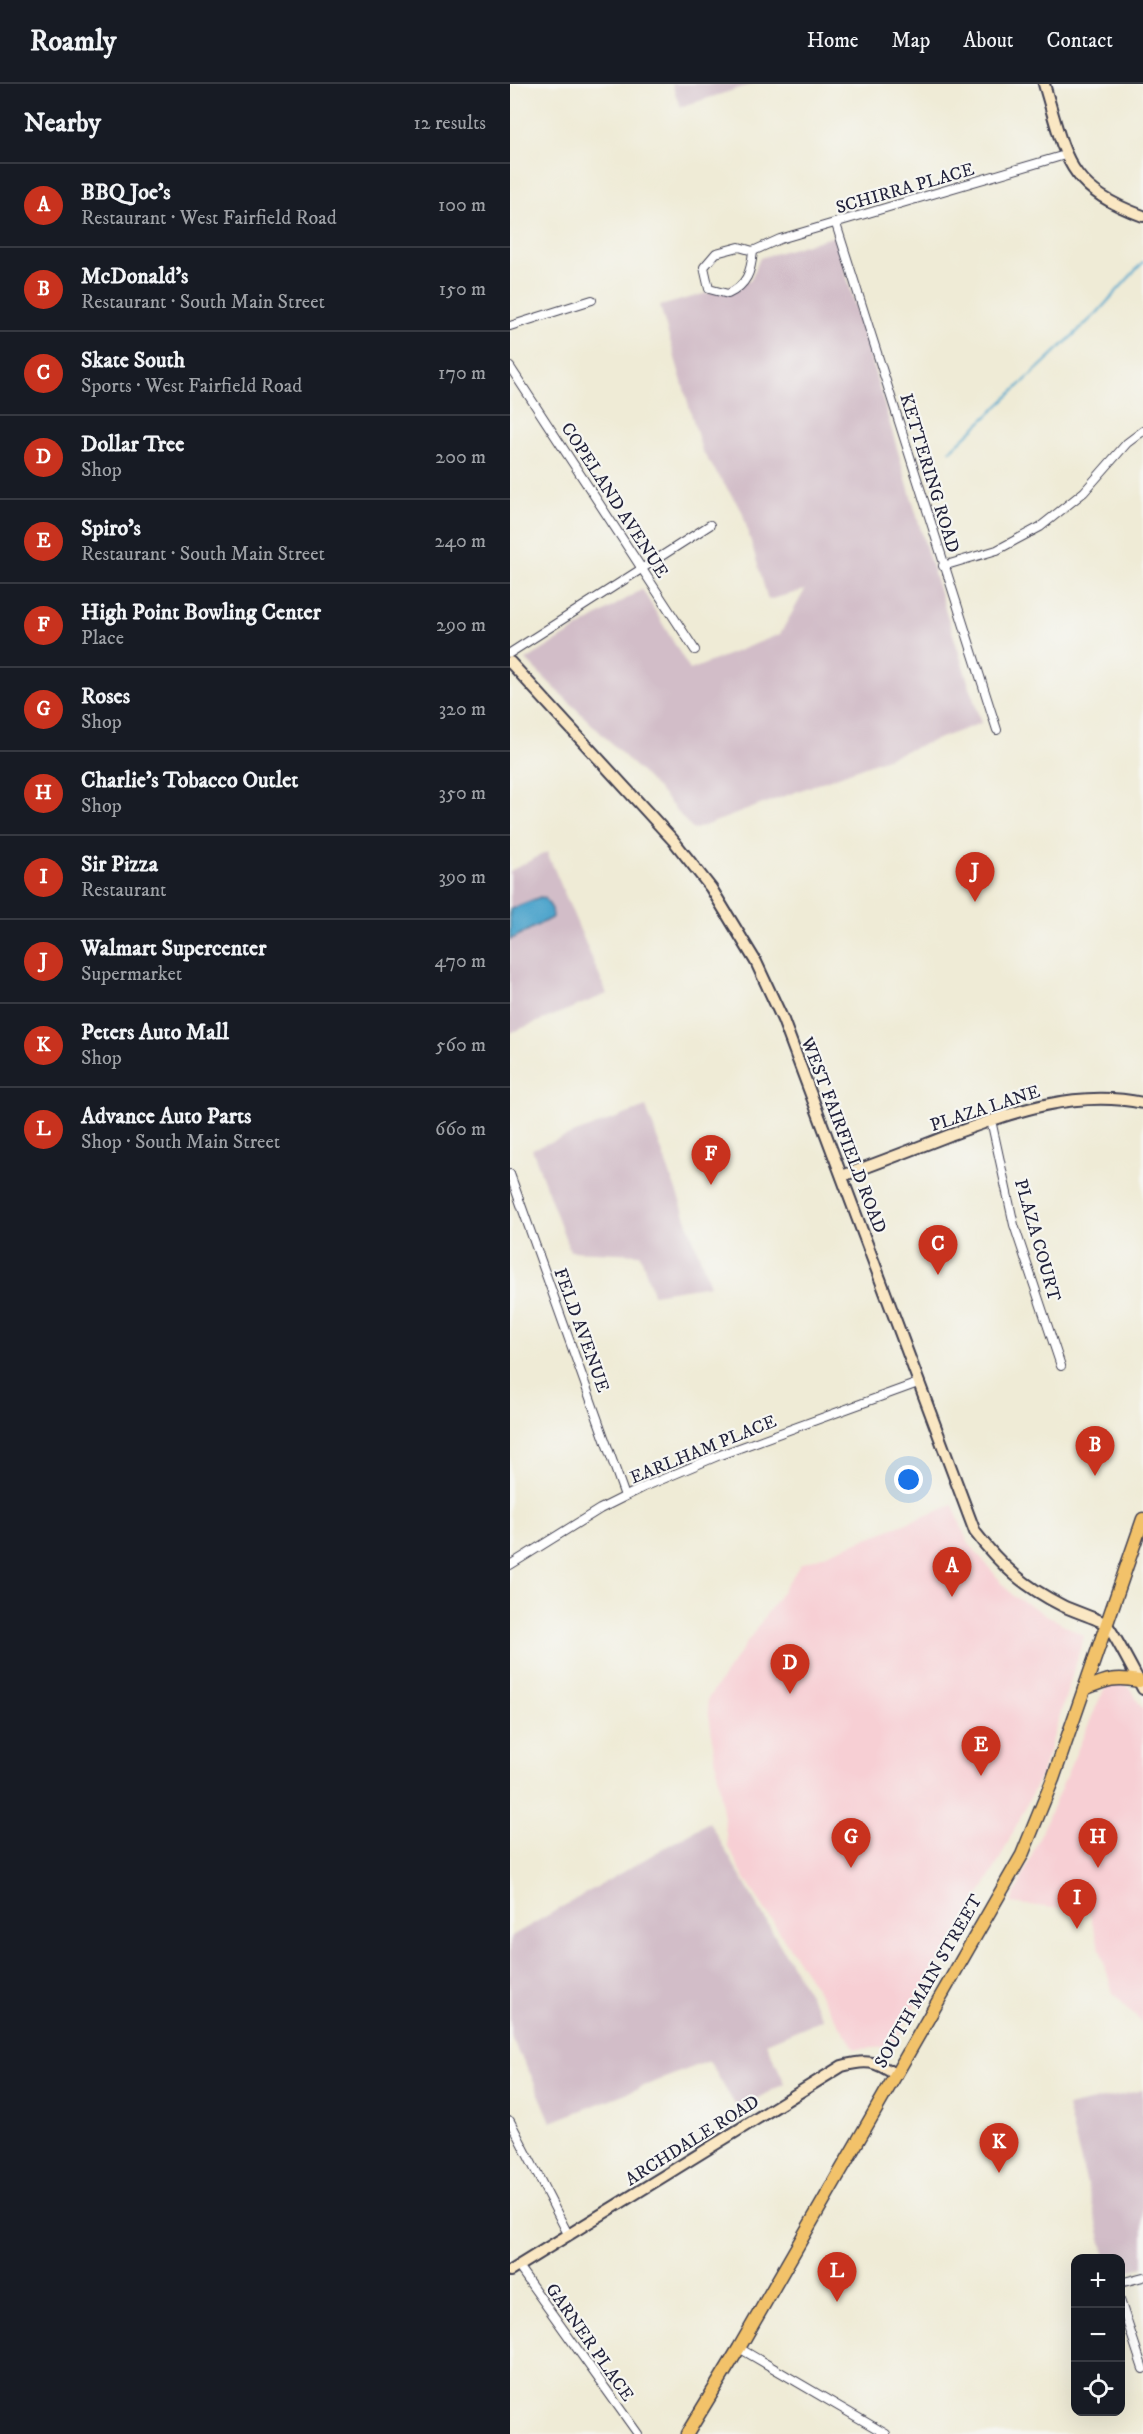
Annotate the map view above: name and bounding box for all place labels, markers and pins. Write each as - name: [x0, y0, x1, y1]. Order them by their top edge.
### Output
- pin: J: [956, 852, 994, 902]
- pin: F: [692, 1136, 730, 1185]
- pin: C: [918, 1226, 958, 1275]
- pin: B: [1076, 1426, 1114, 1476]
- pin: A: [932, 1548, 972, 1597]
- pin: D: [770, 1644, 810, 1694]
- pin: E: [962, 1726, 1000, 1776]
- pin: G: [832, 1818, 870, 1868]
- pin: H: [1078, 1818, 1118, 1868]
- pin: I: [1058, 1880, 1096, 1929]
- pin: K: [980, 2124, 1018, 2173]
- pin: L: [818, 2252, 856, 2302]

